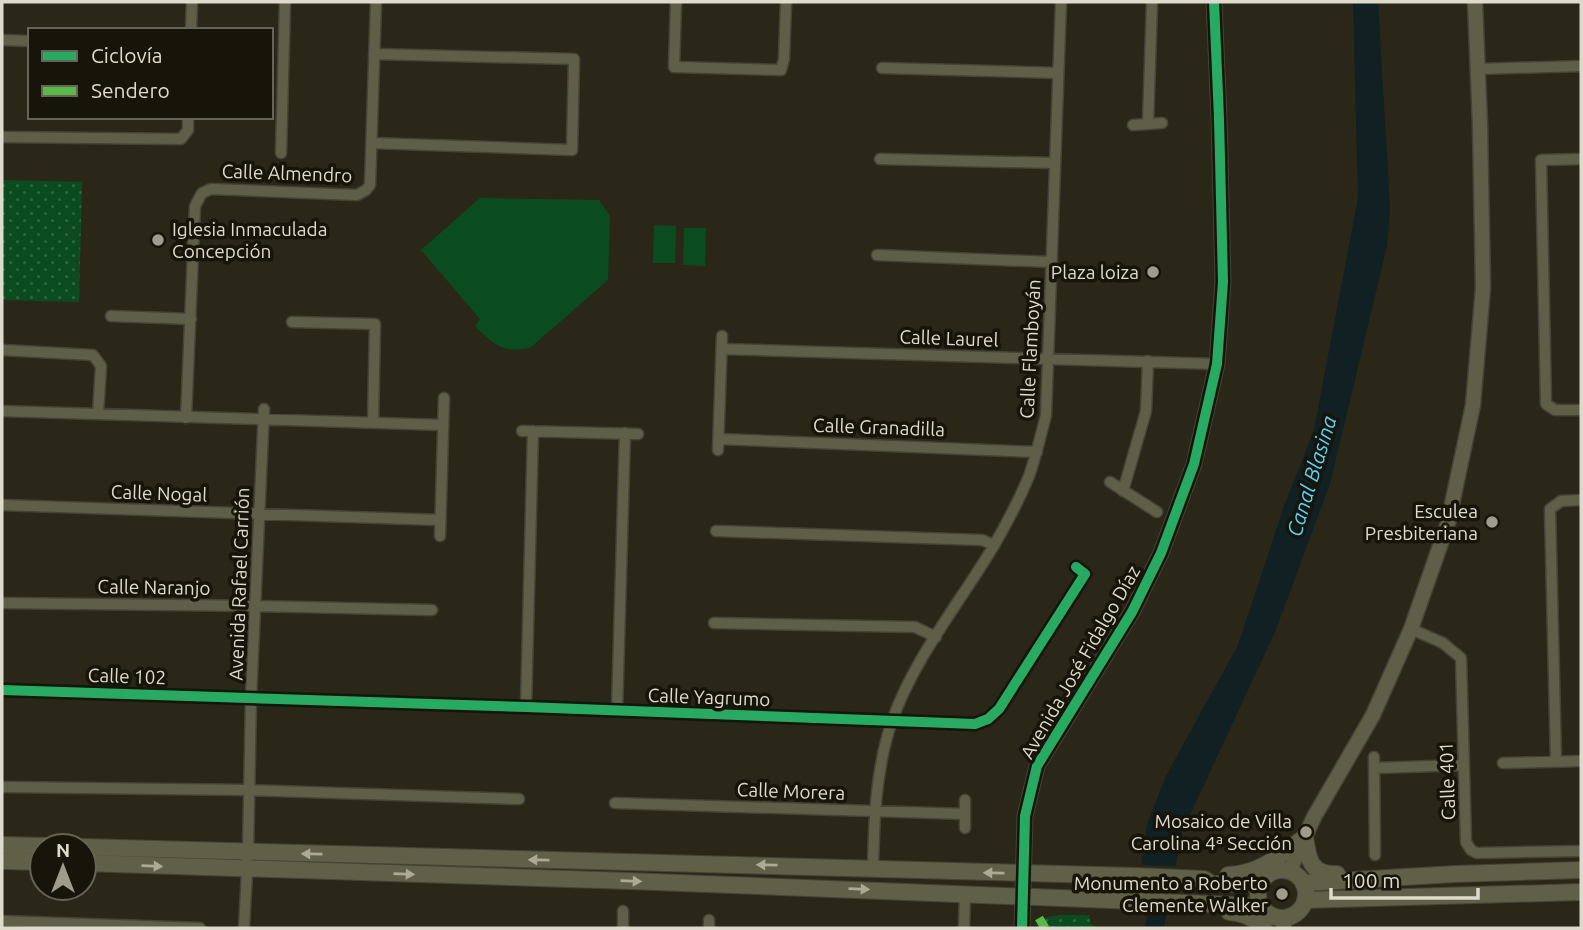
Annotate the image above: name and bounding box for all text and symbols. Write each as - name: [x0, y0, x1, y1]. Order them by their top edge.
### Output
- legend: [28, 28, 273, 119]
- text: Ciclovía: [91, 43, 163, 67]
- text: Sendero: [91, 78, 170, 102]
- street label: Calle Almendro: [221, 160, 353, 186]
- place label: Iglesia Inmaculada Concepción: [172, 218, 327, 262]
- marker: Iglesia Inmaculada Concepción: [150, 232, 166, 248]
- place label: Plaza loiza: [1051, 261, 1139, 283]
- marker: Plaza loiza: [1145, 264, 1161, 280]
- street label: Calle Flamboyán: [1015, 279, 1045, 419]
- street label: Calle Laurel: [899, 325, 999, 351]
- water label: Canal Blasina: [1281, 413, 1341, 539]
- street label: Calle Granadilla: [813, 414, 945, 440]
- street label: Calle Nogal: [110, 480, 208, 506]
- street label: Avenida Rafael Carrión: [225, 487, 253, 681]
- place label: Esculea Presbiteriana: [1365, 500, 1478, 544]
- marker: Esculea Presbiteriana: [1484, 514, 1500, 530]
- street label: Avenida José Fidalgo Díaz: [1016, 561, 1145, 763]
- street label: Calle Naranjo: [97, 575, 211, 599]
- street label: Calle 102: [87, 664, 167, 688]
- street label: Calle Yagrumo: [647, 684, 771, 710]
- street label: Calle 401: [1435, 741, 1459, 821]
- street label: Calle Morera: [736, 778, 846, 804]
- place label: Mosaico de Villa Carolina 4ª Sección: [1131, 810, 1292, 854]
- marker: Mosaico de Villa Carolina 4ª Sección: [1298, 824, 1314, 840]
- north arrow: [28, 832, 98, 902]
- text: N: [56, 839, 70, 861]
- one-way arrow: [301, 849, 323, 860]
- one-way arrow: [528, 854, 550, 866]
- scale bar: [1331, 856, 1478, 900]
- one-way arrow: [141, 860, 163, 871]
- one-way arrow: [755, 860, 777, 871]
- one-way arrow: [983, 867, 1005, 879]
- one-way arrow: [393, 868, 415, 880]
- text: 100 m: [1342, 868, 1400, 892]
- place label: Monumento a Roberto Clemente Walker: [1074, 872, 1268, 916]
- one-way arrow: [621, 876, 643, 887]
- one-way arrow: [848, 884, 870, 895]
- marker: Monumento a Roberto Clemente Walker: [1274, 886, 1290, 902]

